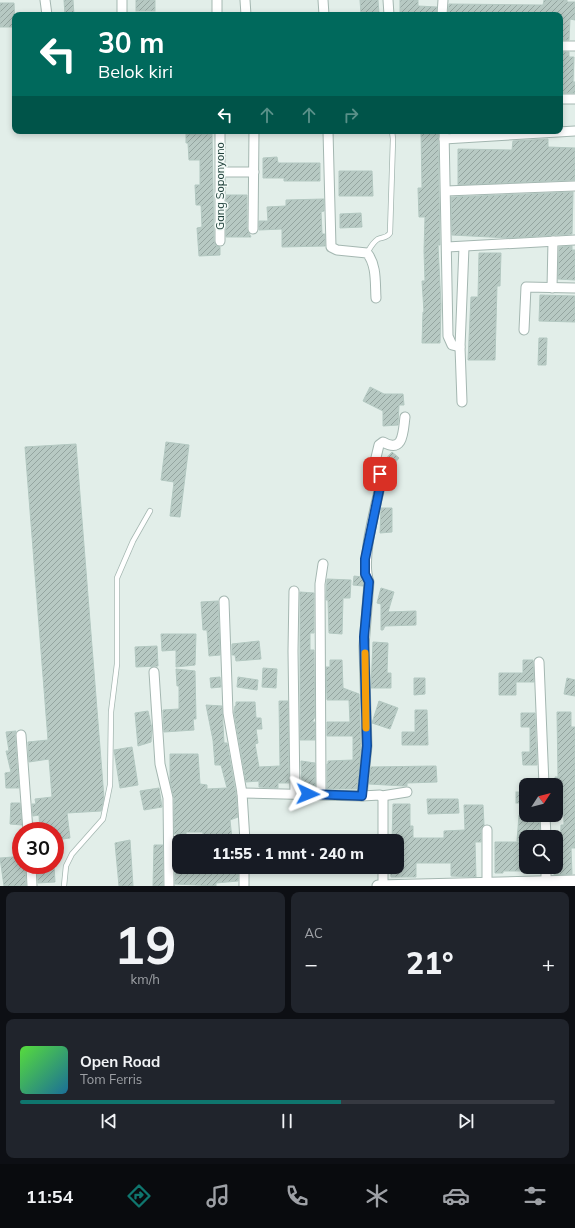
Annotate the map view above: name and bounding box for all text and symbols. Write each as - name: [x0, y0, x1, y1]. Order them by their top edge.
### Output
- text: 30 m: [98, 25, 164, 60]
- icon: left: [32, 28, 84, 80]
- text: Belok kiri: [98, 60, 173, 83]
- icon: left: [214, 104, 236, 126]
- icon: ahead: [256, 104, 278, 126]
- icon: ahead: [298, 104, 320, 126]
- icon: right: [340, 104, 362, 126]
- street label: Gang Soponyono: [213, 142, 227, 230]
- pin: [363, 457, 397, 491]
- icon: arrive: [369, 463, 391, 485]
- position arrow: [287, 773, 329, 815]
- north arrow: [519, 778, 563, 822]
- map controls: [519, 778, 563, 874]
- speed limit sign: 30: [12, 822, 64, 874]
- button: search: [519, 830, 563, 874]
- text: 11:55 · 1 mnt · 240 m: [212, 844, 364, 863]
- text: 19: [114, 912, 176, 977]
- text: AC: [305, 925, 323, 941]
- text: 21°: [406, 944, 454, 982]
- text: −: [305, 950, 318, 978]
- text: +: [542, 950, 555, 978]
- text: km/h: [131, 971, 160, 987]
- text: Open Road: [80, 1052, 160, 1071]
- text: Tom Ferris: [80, 1071, 142, 1087]
- icon: previous: [98, 1110, 120, 1132]
- icon: pause: [276, 1110, 298, 1132]
- icon: next: [455, 1110, 477, 1132]
- icon: directions: [125, 1182, 153, 1210]
- icon: music: [204, 1182, 232, 1210]
- icon: phone: [283, 1182, 311, 1210]
- icon: climate: [363, 1182, 391, 1210]
- icon: car: [442, 1182, 470, 1210]
- icon: filters: [521, 1182, 549, 1210]
- text: 11:54: [26, 1185, 73, 1208]

